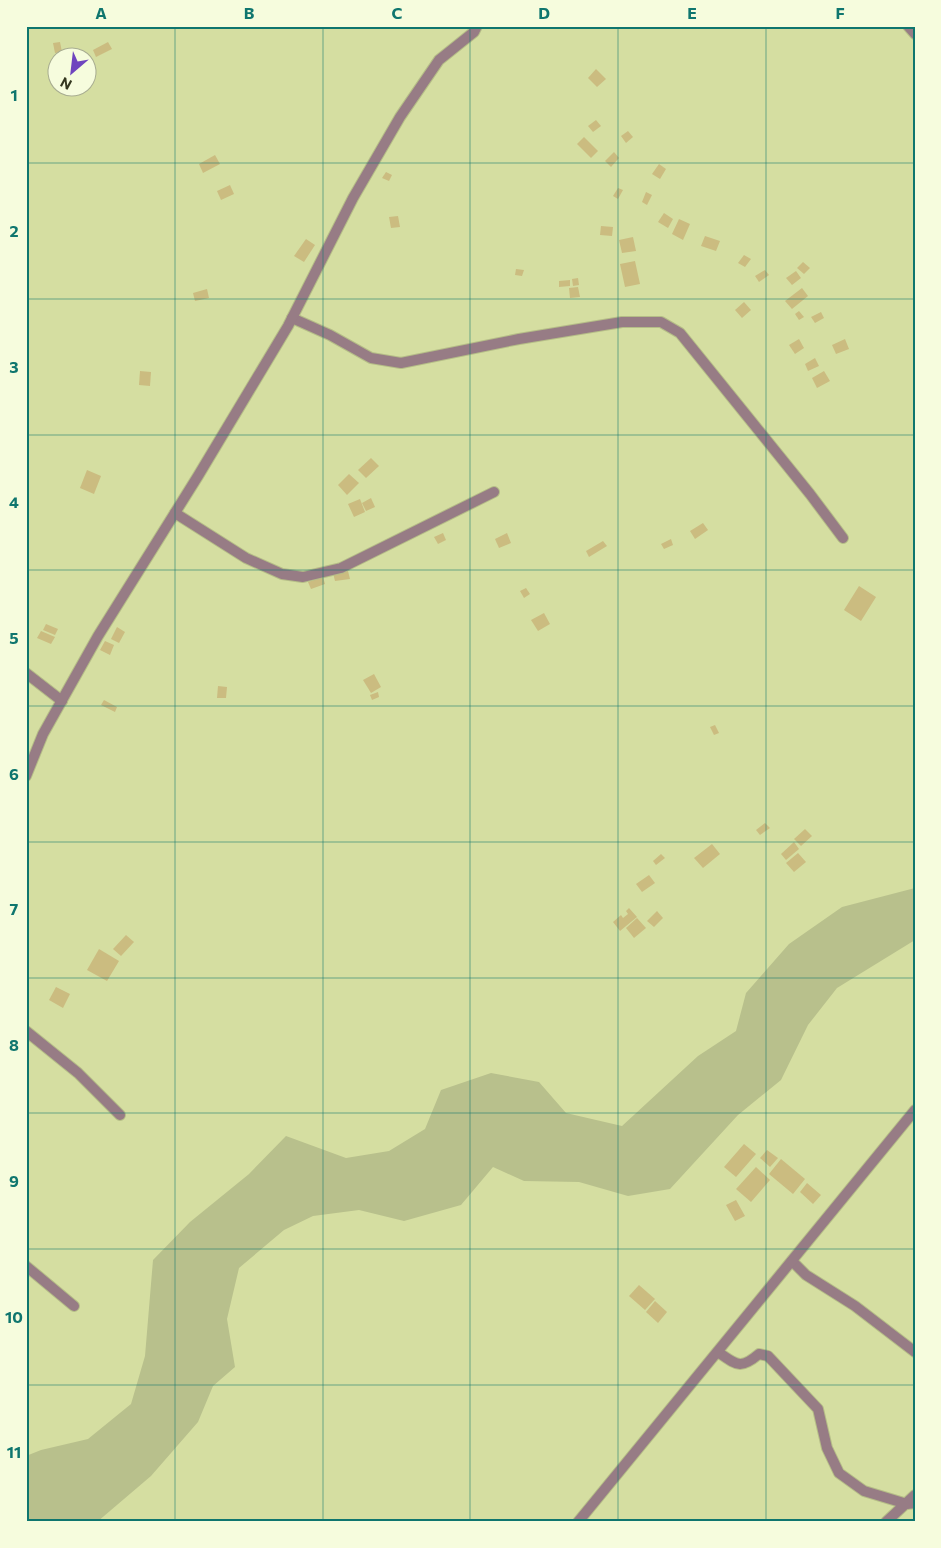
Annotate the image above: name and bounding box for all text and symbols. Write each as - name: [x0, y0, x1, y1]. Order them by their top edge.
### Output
- text: A: [95, 3, 107, 22]
- text: B: [244, 3, 255, 22]
- text: C: [392, 3, 403, 22]
- text: D: [538, 3, 550, 22]
- text: E: [687, 3, 697, 22]
- text: F: [835, 3, 845, 22]
- north arrow: [48, 48, 98, 98]
- text: N: [57, 74, 74, 94]
- text: 1: [10, 85, 18, 104]
- text: 2: [9, 221, 19, 240]
- text: 3: [9, 357, 19, 376]
- text: 4: [9, 492, 19, 511]
- text: 5: [9, 628, 19, 647]
- text: 6: [9, 764, 19, 783]
- text: 7: [10, 899, 19, 918]
- text: 8: [9, 1035, 19, 1054]
- text: 9: [9, 1171, 19, 1190]
- text: 10: [5, 1307, 23, 1326]
- text: 11: [7, 1442, 21, 1461]

